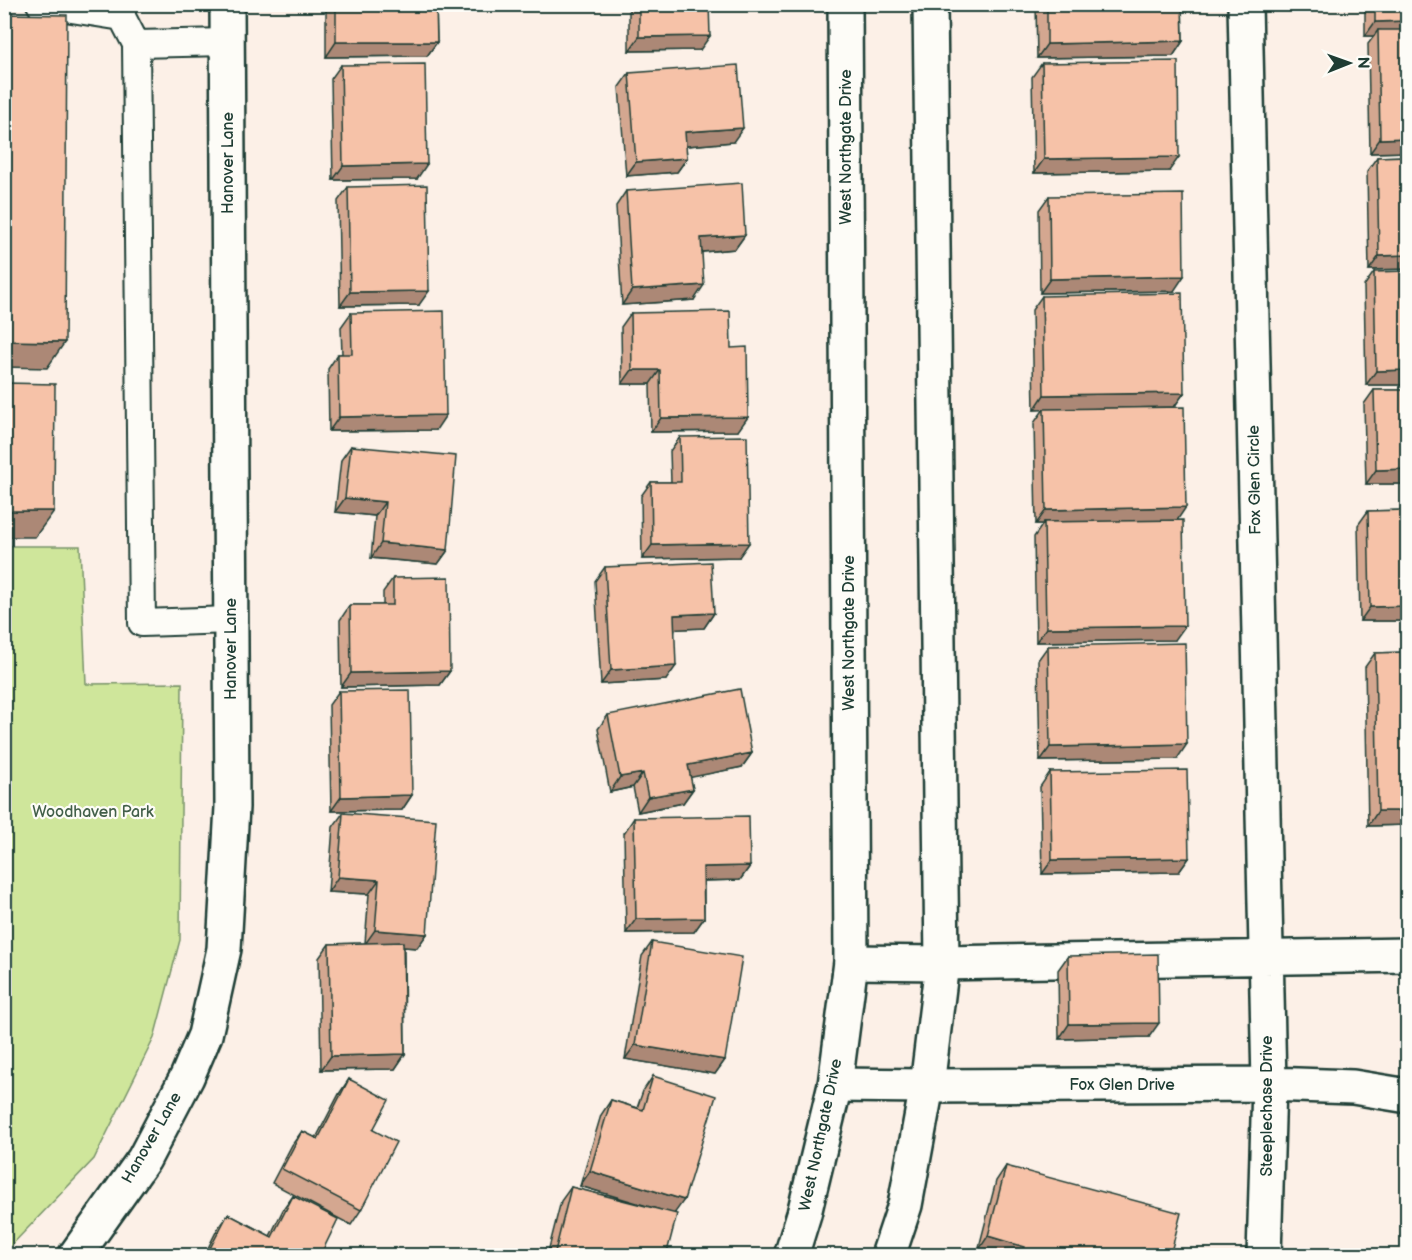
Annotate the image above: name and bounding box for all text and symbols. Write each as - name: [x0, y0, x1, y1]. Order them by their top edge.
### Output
- north arrow: [1319, 33, 1379, 93]
- text: N: [1353, 57, 1372, 69]
- street label: West Northgate Drive: [837, 69, 856, 225]
- street label: Hanover Lane: [219, 111, 238, 214]
- street label: Fox Glen Circle: [1245, 424, 1265, 535]
- street label: West Northgate Drive: [840, 555, 859, 711]
- street label: Hanover Lane: [222, 597, 241, 700]
- park label: Woodhaven Park: [32, 803, 154, 822]
- street label: Steeplechase Drive: [1258, 1035, 1277, 1177]
- street label: West Northgate Drive: [796, 1057, 847, 1213]
- street label: Fox Glen Drive: [1069, 1076, 1175, 1095]
- street label: Hanover Lane: [118, 1089, 186, 1187]

